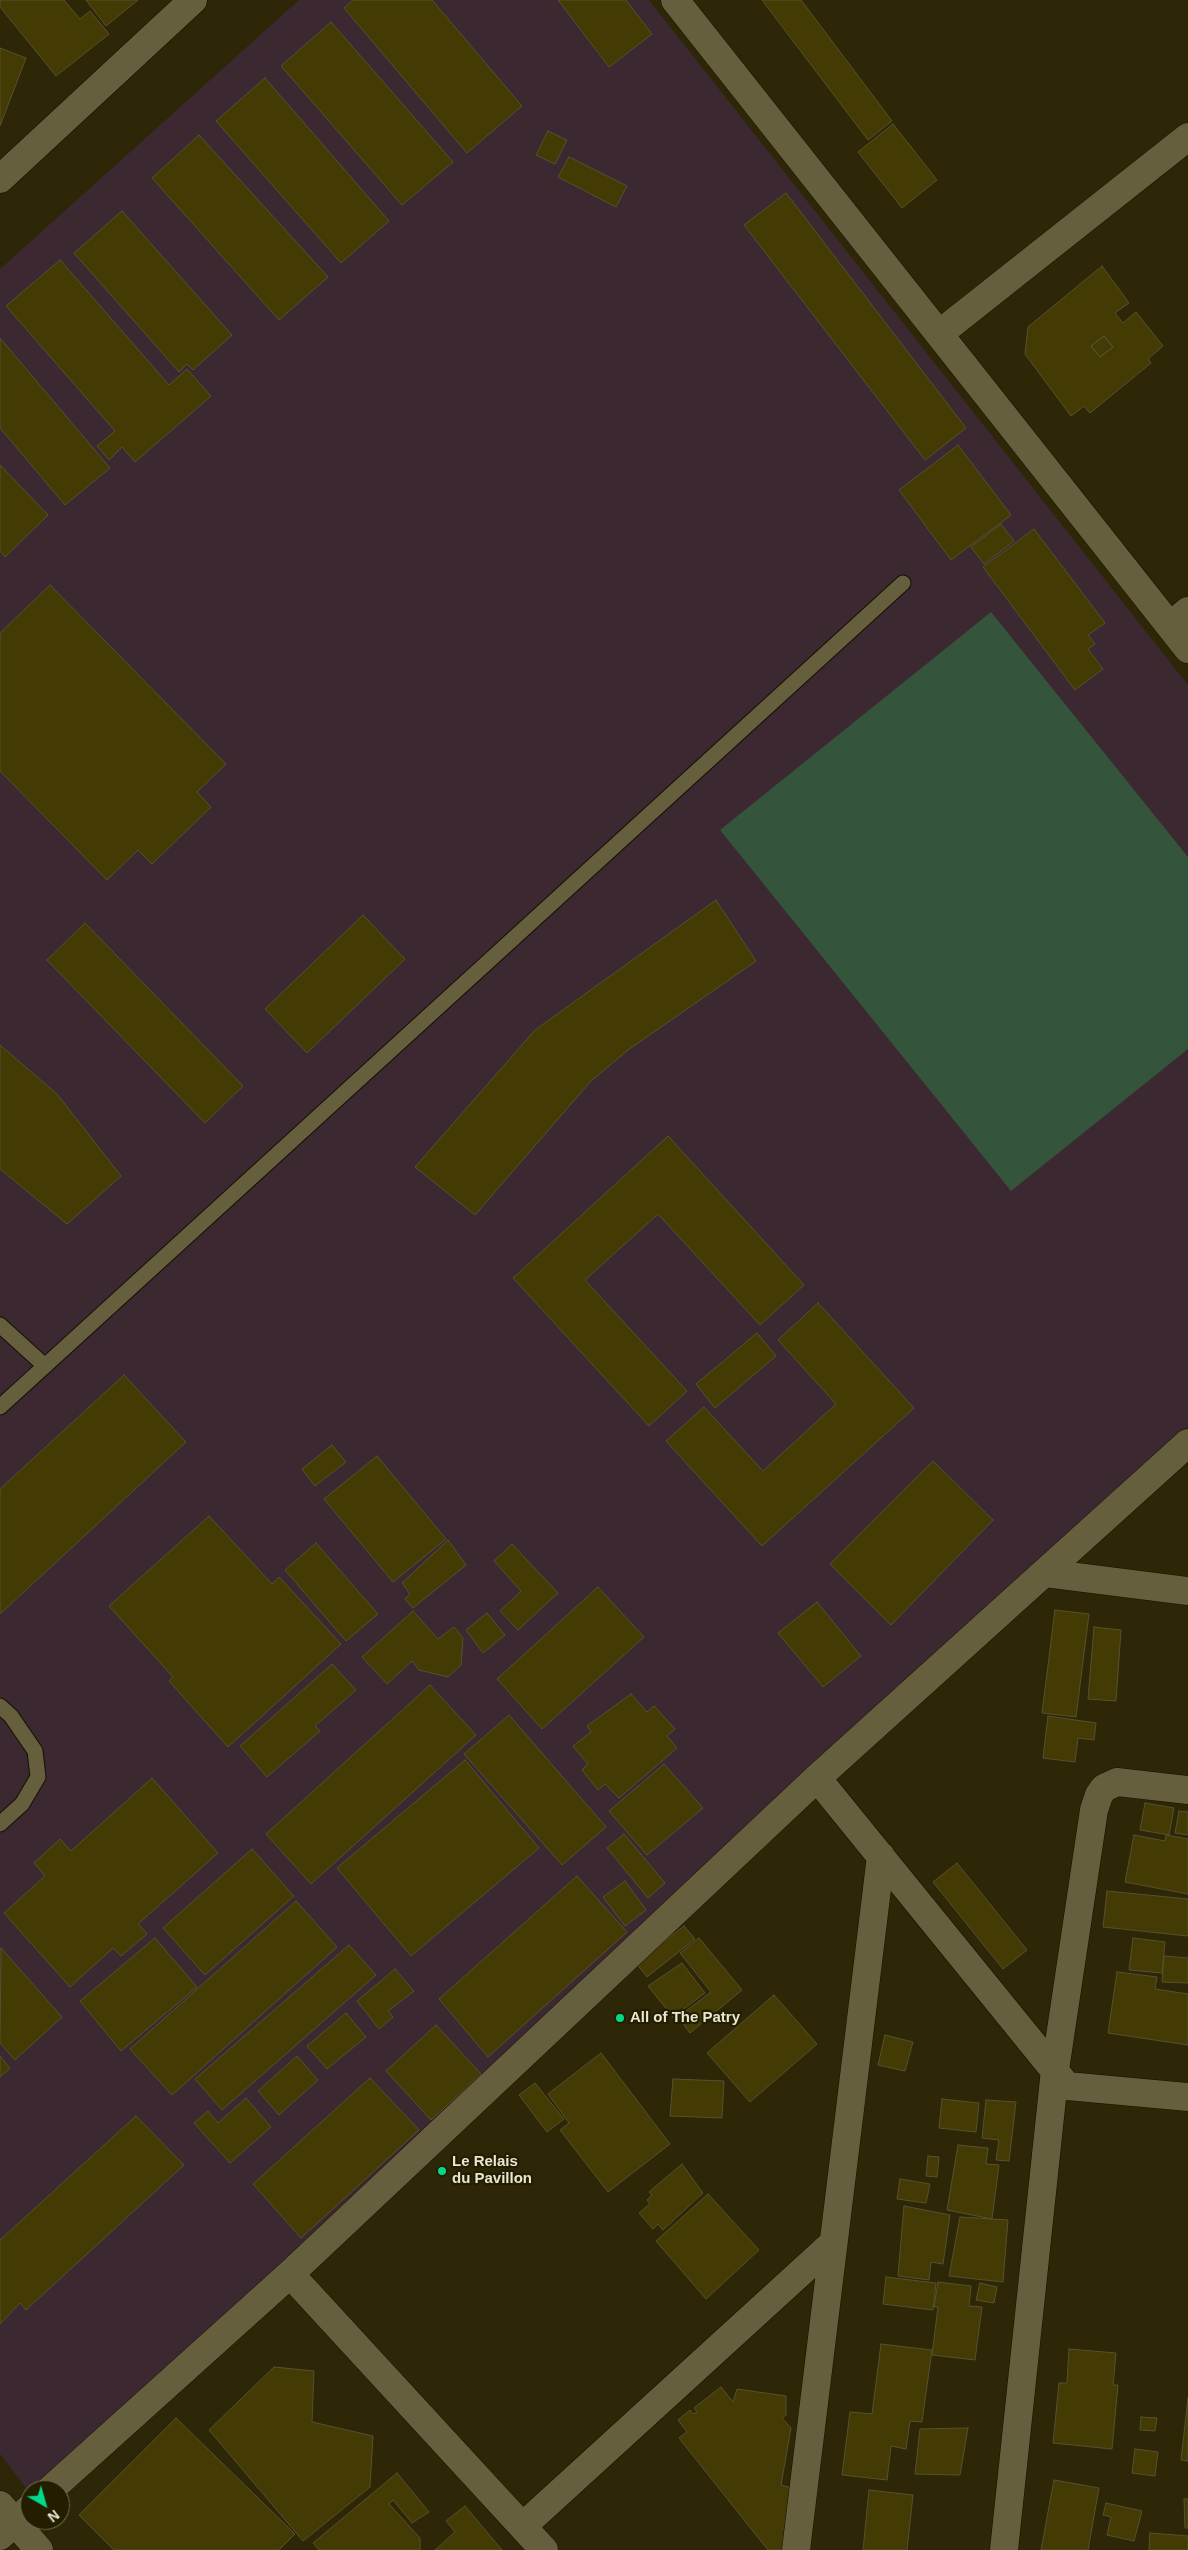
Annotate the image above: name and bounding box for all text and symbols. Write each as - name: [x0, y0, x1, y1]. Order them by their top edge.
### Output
- place label: All of The Patry: [630, 2009, 740, 2027]
- marker: All of The Patry: [614, 2012, 626, 2024]
- place label: Le Relais du Pavillon: [452, 2153, 532, 2188]
- marker: Le Relais du Pavillon: [436, 2165, 448, 2177]
- north arrow: [20, 2480, 70, 2530]
- text: N: [45, 2507, 63, 2525]

